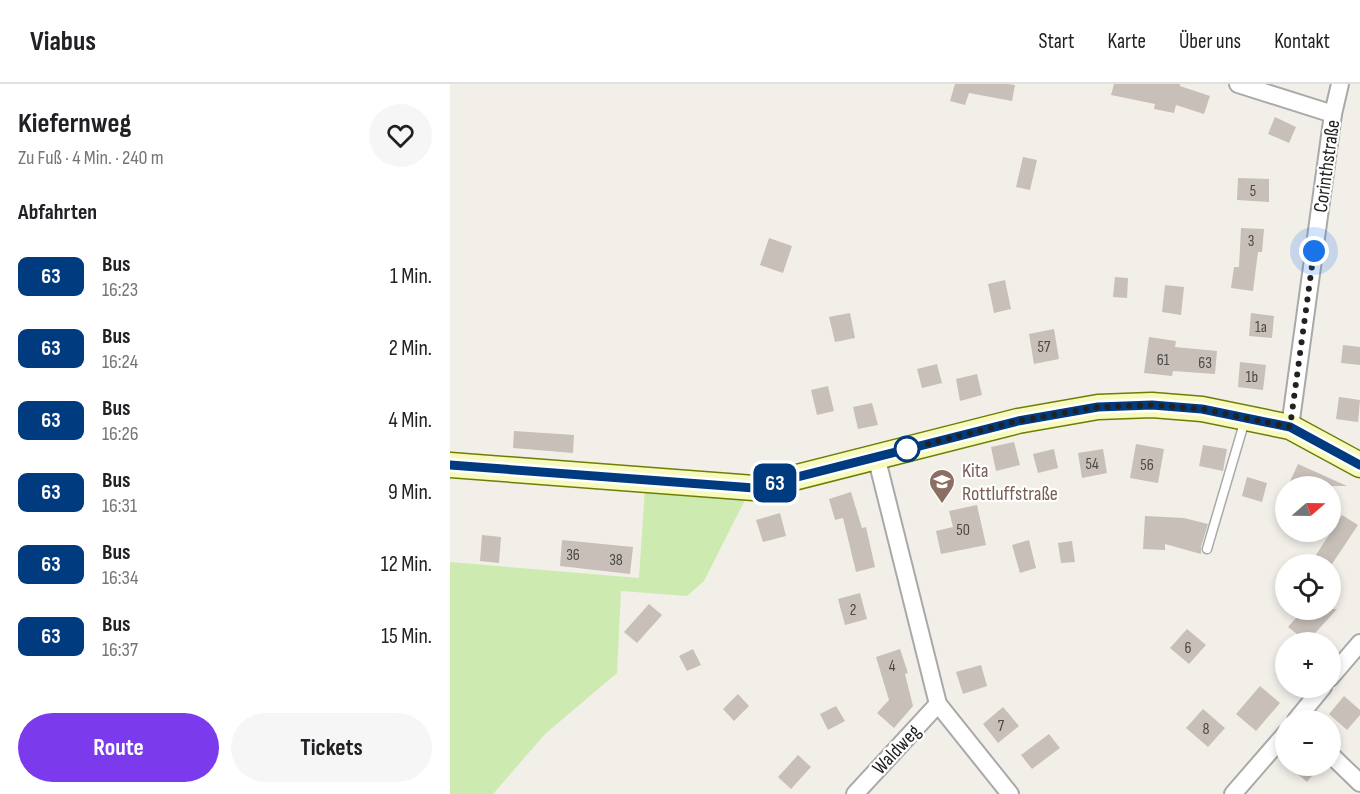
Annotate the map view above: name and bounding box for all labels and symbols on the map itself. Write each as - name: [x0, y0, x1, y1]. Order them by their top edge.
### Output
- street label: Corinthstraße: [1309, 118, 1345, 214]
- house number: 5: [1250, 182, 1256, 201]
- house number: 3: [1248, 232, 1254, 251]
- your location: [1299, 236, 1329, 266]
- house number: 1a: [1255, 318, 1267, 337]
- house number: 57: [1038, 338, 1051, 357]
- house number: 61: [1157, 351, 1170, 370]
- house number: 63: [1198, 354, 1212, 373]
- house number: 1b: [1246, 368, 1258, 387]
- unlabelled marker: [894, 436, 920, 462]
- house number: 54: [1085, 455, 1099, 474]
- house number: 56: [1140, 456, 1154, 475]
- place label: Kita Rottluffstraße: [962, 459, 1058, 506]
- line badge: 63: [748, 464, 802, 502]
- school or university icon: Kita Rottluffstraße: [927, 467, 957, 505]
- north arrow: [1275, 476, 1341, 542]
- house number: 50: [956, 521, 970, 540]
- house number: 36: [566, 546, 580, 565]
- house number: 38: [609, 551, 623, 570]
- house number: 2: [850, 601, 856, 620]
- house number: 6: [1184, 639, 1192, 658]
- house number: 4: [889, 657, 896, 676]
- house number: 7: [998, 717, 1005, 736]
- street label: Waldweg: [868, 720, 926, 780]
- house number: 8: [1202, 720, 1210, 739]

